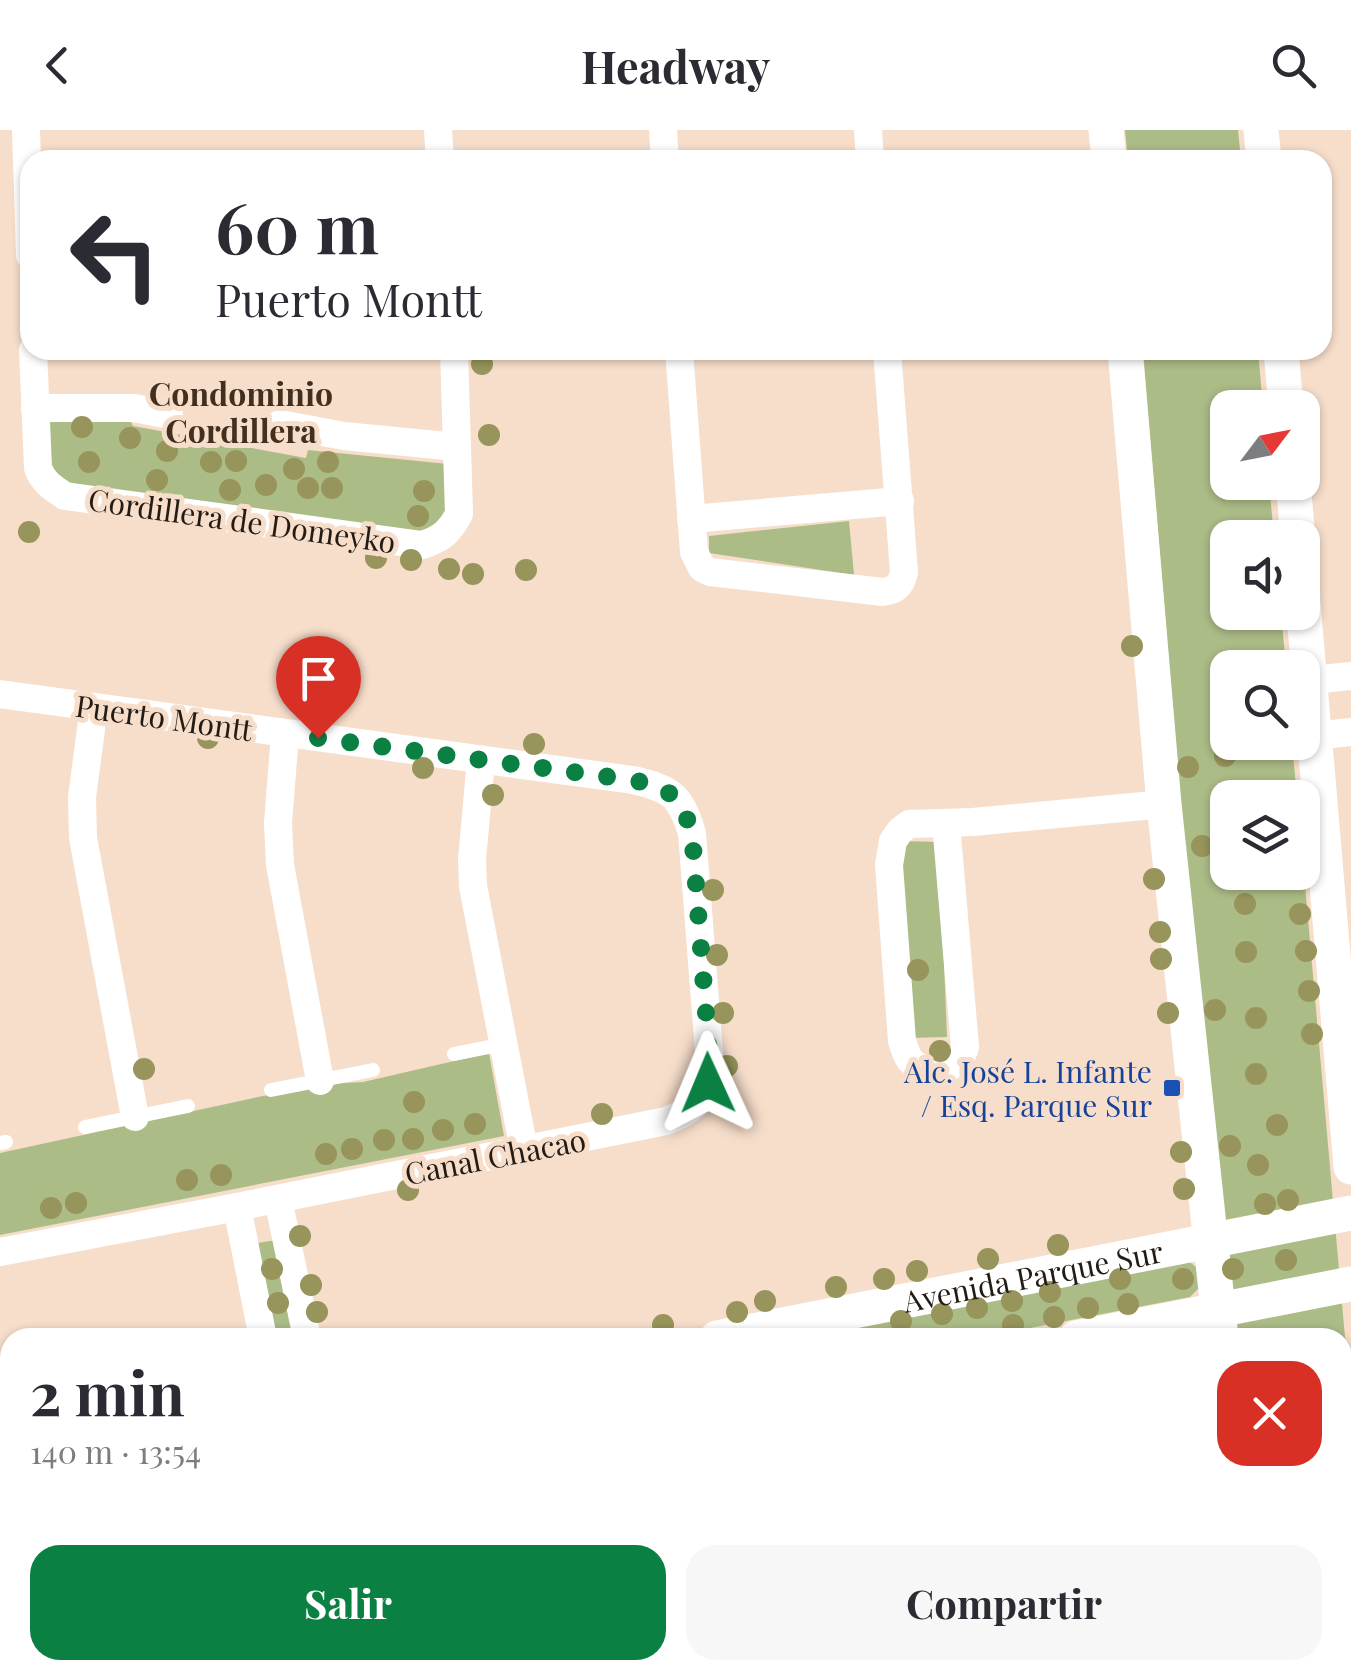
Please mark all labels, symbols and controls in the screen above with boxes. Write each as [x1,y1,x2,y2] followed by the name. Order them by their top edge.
[581,35,770,95] text: Headway
[30,38,85,93] icon: back
[1266,38,1321,93] icon: search
[215,178,379,272] text: 60 m
[50,190,180,320] icon: left
[215,268,482,328] text: Puerto Montt
[149,371,333,451] district label: Condominio Cordillera
[1210,390,1320,500] north arrow
[1210,390,1320,890] map controls
[86,479,398,561] street label: Cordillera de Domeyko
[1210,520,1320,630] button: sound
[276,636,361,739] pin
[1210,650,1320,760] button: search
[291,651,346,706] icon: arrive
[73,685,255,749] street label: Puerto Montt
[1210,780,1320,890] button: layers
[656,1031,760,1135] position arrow
[903,1051,1152,1125] place label: Alc. José L. Infante / Esq. Parque Sur
[1161,1077,1183,1099] marker: Alc. José L. Infante / Esq. Parque Sur
[401,1119,589,1193] street label: Canal Chacao
[899,1231,1166,1321] street label: Avenida Parque Sur
[30,1351,185,1431] text: 2 min
[1217,1361,1322,1466] button: close
[30,1429,201,1472] text: 140 m · 13:54
[30,1545,666,1660] button: Salir
[686,1545,1322,1660] button: Compartir

